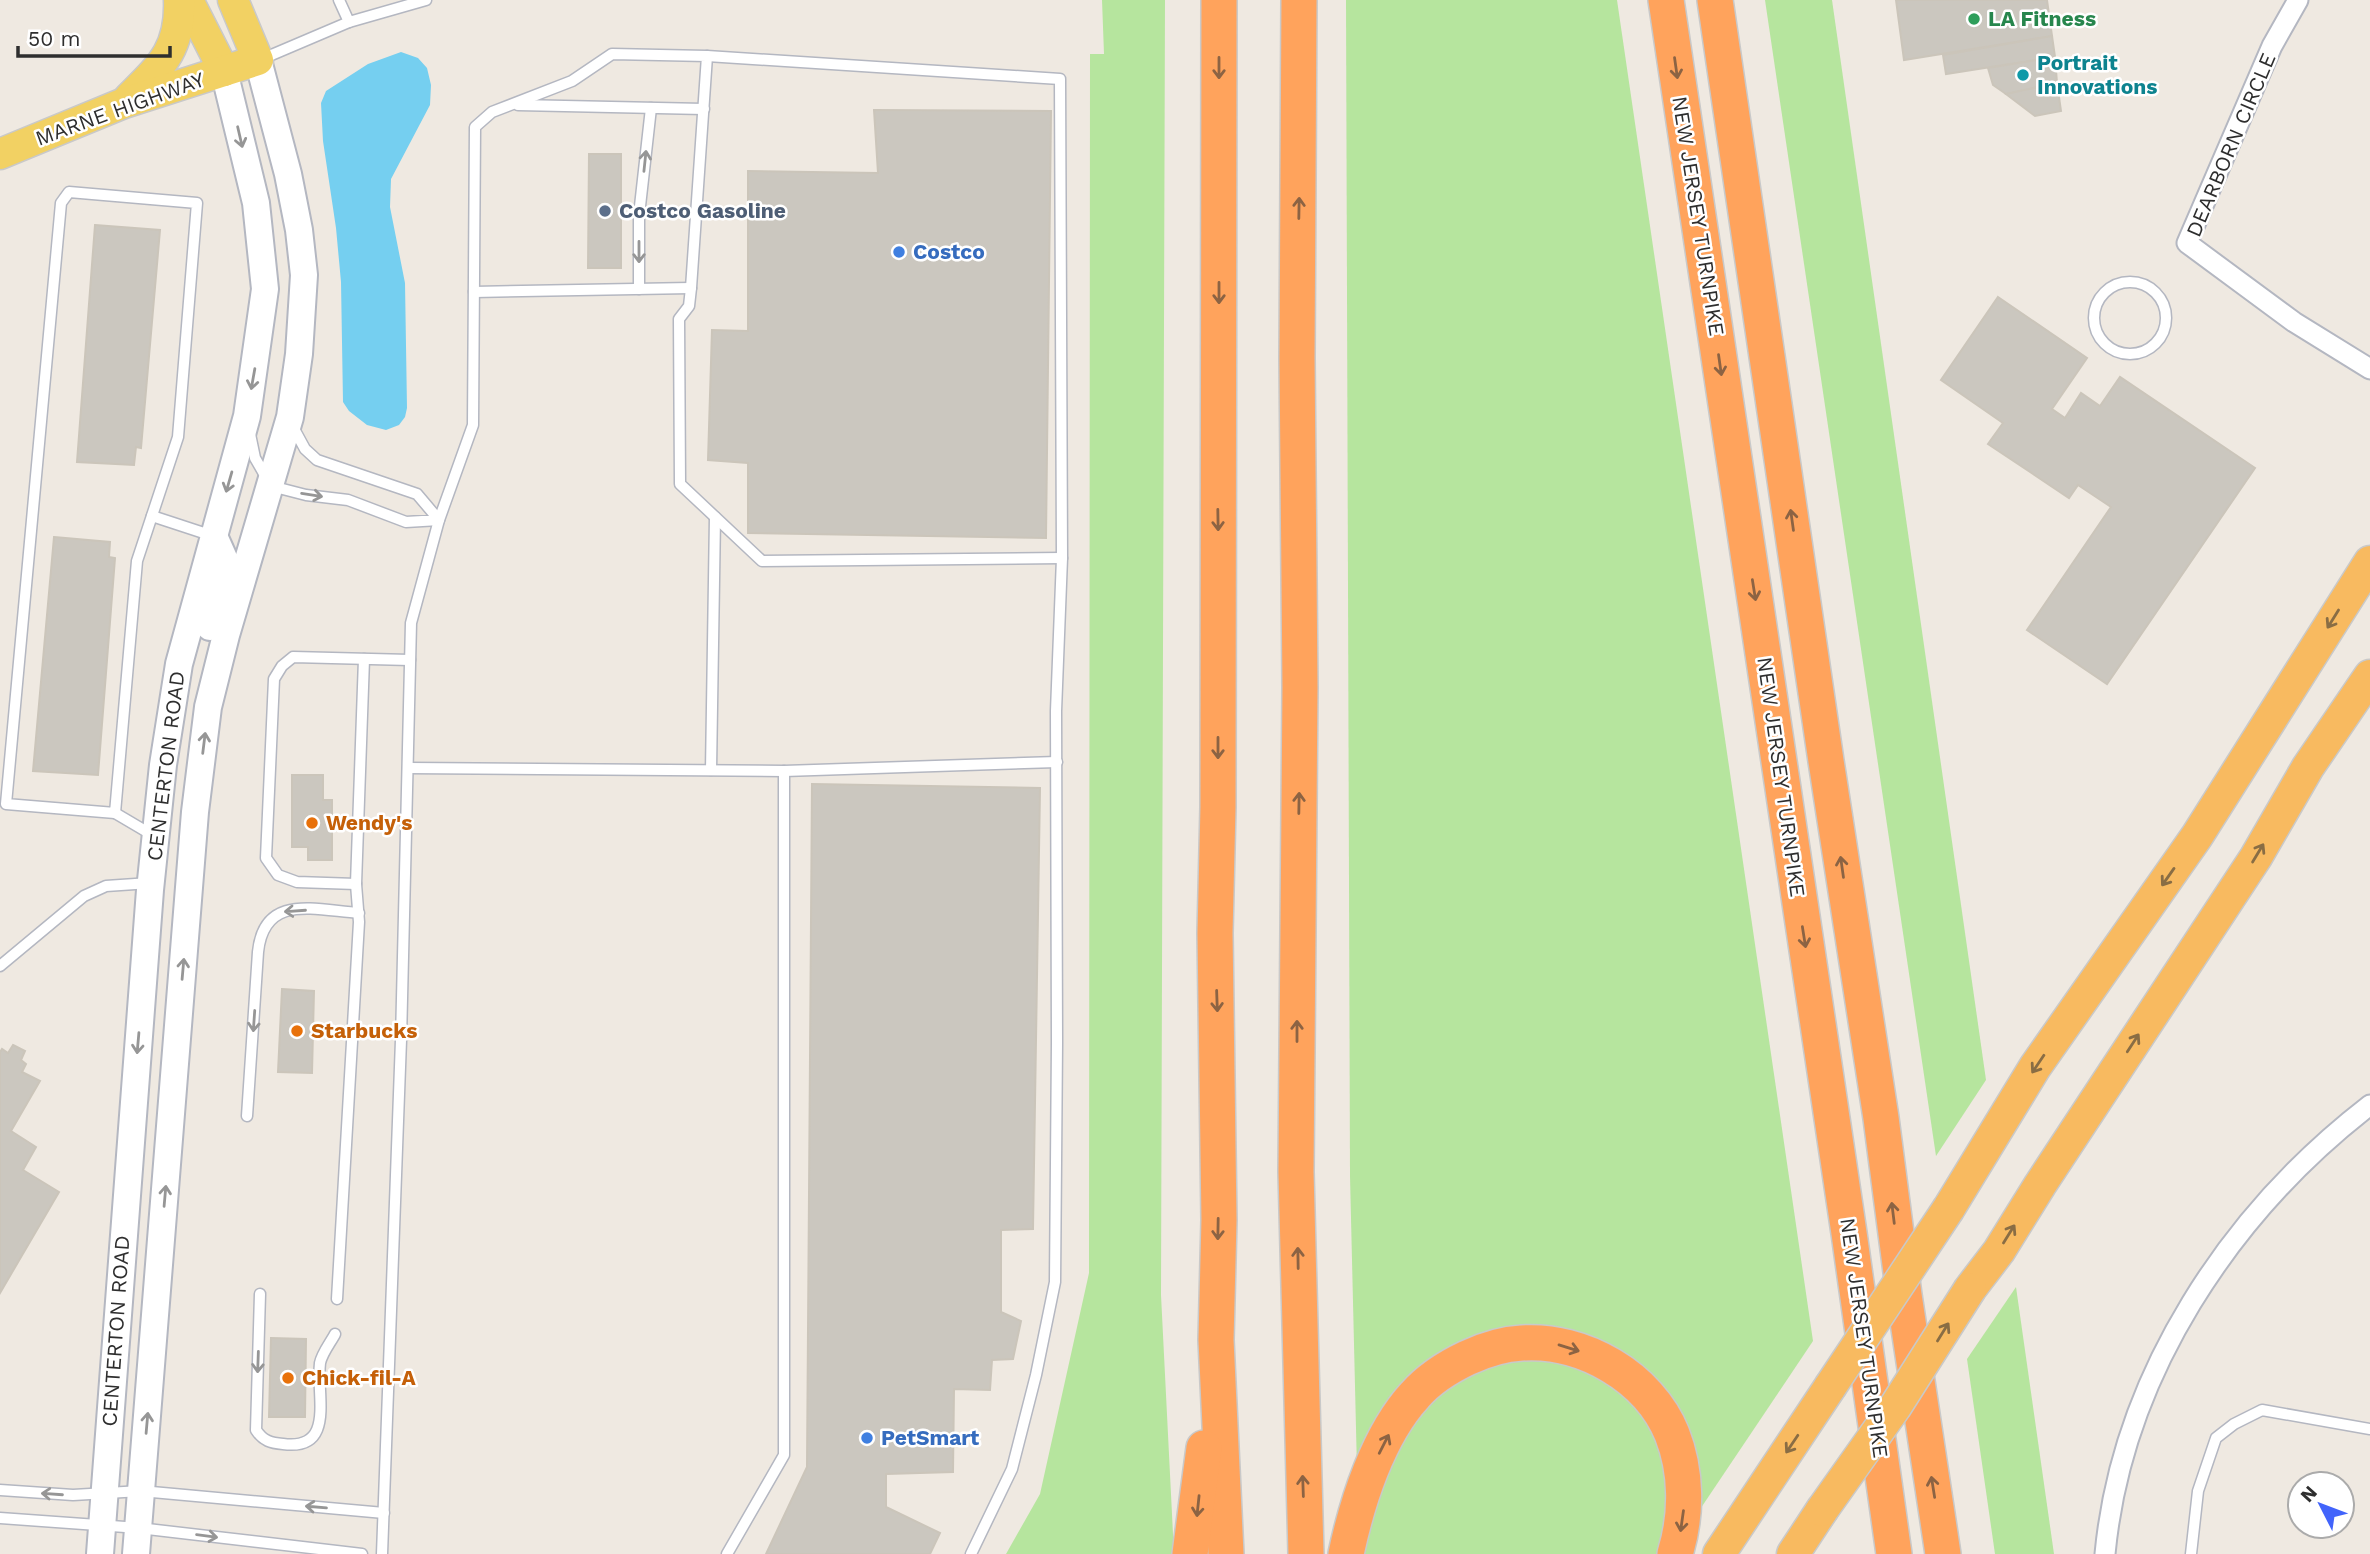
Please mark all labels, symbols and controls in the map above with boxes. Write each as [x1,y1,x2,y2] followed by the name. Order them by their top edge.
[1988,6,2096,31] place label: LA Fitness
[1966,11,1982,27] marker: LA Fitness
[18,14,170,58] scale bar
[28,26,80,51] text: 50 m
[2181,49,2281,240] street label: DEARBORN CIRCLE
[2037,50,2157,99] place label: Portrait Innovations
[1212,56,1226,79] one-way arrow
[1670,56,1683,78] one-way arrow
[32,66,208,151] street label: MARNE HIGHWAY
[2015,67,2031,83] marker: Portrait Innovations
[1667,94,1730,337] street label: NEW JERSEY TURNPIKE
[234,125,248,148] one-way arrow
[639,150,652,173] one-way arrow
[1292,197,1305,220] one-way arrow
[619,198,786,223] place label: Costco Gasoline
[597,203,613,219] marker: Costco Gasoline
[913,239,985,264] place label: Costco
[632,240,646,263] one-way arrow
[891,244,907,260] marker: Costco
[1212,281,1226,304] one-way arrow
[1714,353,1727,376] one-way arrow
[246,367,259,390] one-way arrow
[222,470,235,493] one-way arrow
[300,489,323,502] one-way arrow
[1211,508,1225,531] one-way arrow
[1785,509,1798,532] one-way arrow
[1747,578,1760,601] one-way arrow
[2326,609,2340,629] one-way arrow
[1752,655,1811,899] street label: NEW JERSEY TURNPIKE
[141,669,190,862] street label: CENTERTON ROAD
[197,732,210,755] one-way arrow
[1211,736,1225,759] one-way arrow
[1292,792,1306,815] one-way arrow
[326,810,412,835] place label: Wendy's
[304,815,320,831] marker: Wendy's
[2252,844,2266,864] one-way arrow
[1835,856,1848,879] one-way arrow
[2161,867,2175,886] one-way arrow
[284,905,307,918] one-way arrow
[1798,925,1811,947] one-way arrow
[177,958,190,981] one-way arrow
[1210,990,1223,1013] one-way arrow
[247,1009,260,1031] one-way arrow
[311,1018,417,1043] place label: Starbucks
[1290,1020,1303,1043] one-way arrow
[289,1023,305,1039] marker: Starbucks
[131,1032,144,1054] one-way arrow
[2126,1034,2141,1053] one-way arrow
[2031,1053,2045,1073] one-way arrow
[159,1185,172,1208] one-way arrow
[1887,1202,1900,1225] one-way arrow
[1835,1216,1894,1460] street label: NEW JERSEY TURNPIKE
[1212,1217,1225,1240] one-way arrow
[2003,1224,2017,1244] one-way arrow
[96,1235,135,1427] street label: CENTERTON ROAD
[1291,1247,1305,1270] one-way arrow
[1936,1322,1950,1342] one-way arrow
[1558,1343,1580,1356] one-way arrow
[251,1351,264,1374] one-way arrow
[302,1365,417,1390] place label: Chick-fil-A
[280,1370,296,1386] marker: Chick-fil-A
[141,1412,154,1435] one-way arrow
[881,1425,979,1450] place label: PetSmart
[859,1430,875,1446] marker: PetSmart
[1785,1433,1799,1453] one-way arrow
[1377,1434,1391,1455] one-way arrow
[2286,1470,2356,1540] north arrow
[1297,1475,1310,1498] one-way arrow
[1926,1476,1939,1498] one-way arrow
[2295,1481,2322,1507] text: N
[41,1487,64,1500] one-way arrow
[1191,1494,1204,1516] one-way arrow
[305,1500,327,1513] one-way arrow
[1675,1510,1688,1532] one-way arrow
[195,1529,218,1542] one-way arrow

